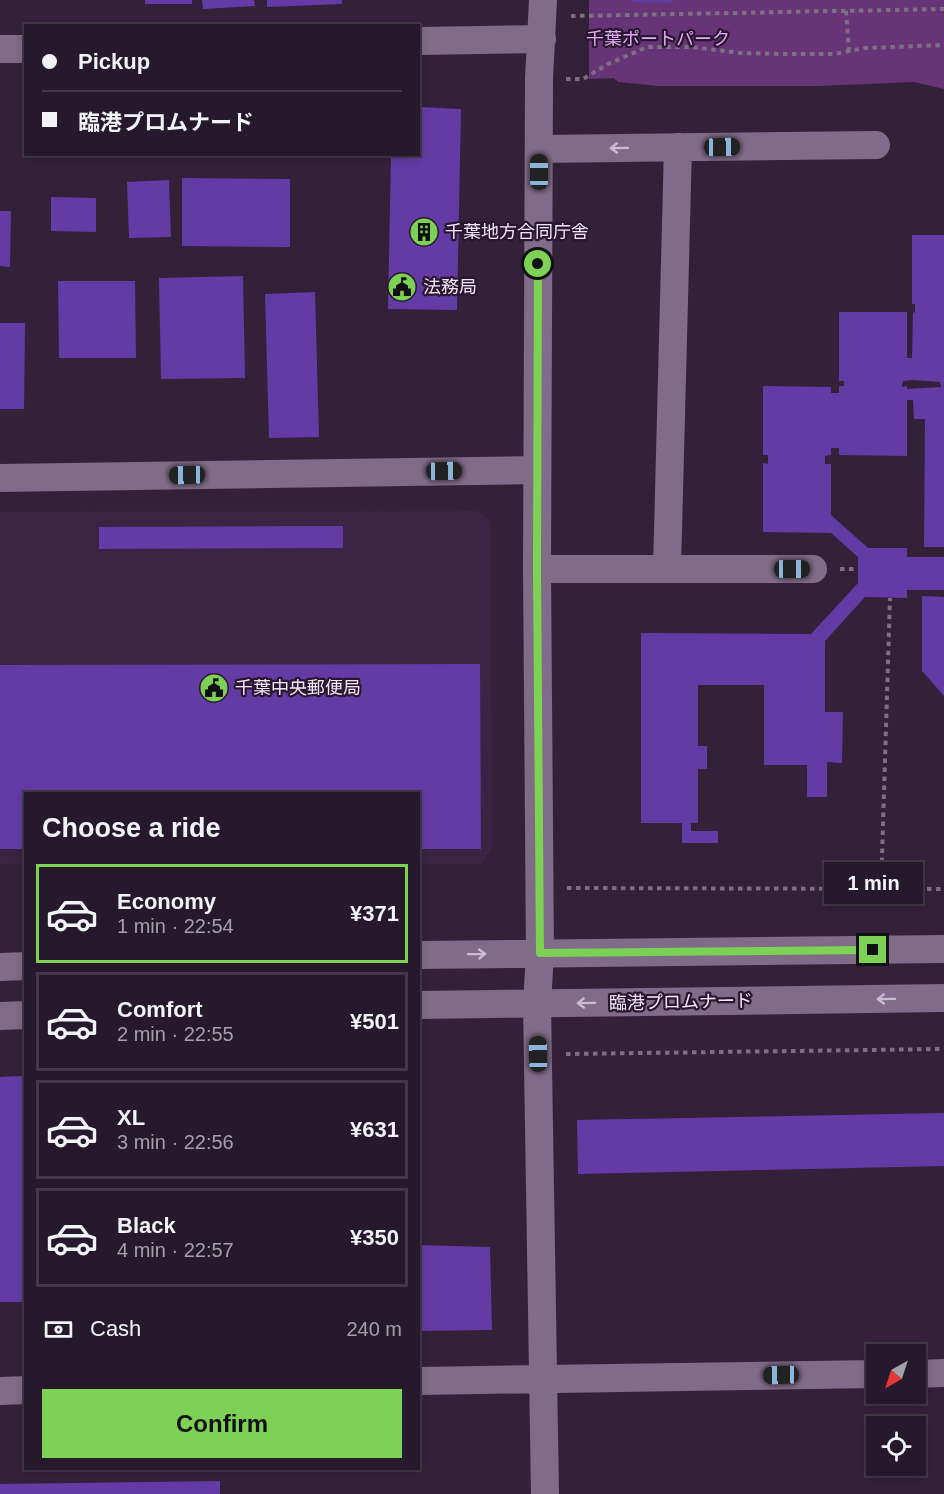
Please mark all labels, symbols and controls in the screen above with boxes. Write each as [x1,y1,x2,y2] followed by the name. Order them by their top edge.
[586,29,730,49] park label: 千葉ポートパーク
[78,49,150,74] text: Pickup
[78,110,254,135] text: 臨港プロムナード
[704,138,740,156] car
[610,142,630,154] one-way arrow
[530,154,548,190] car
[408,216,440,248] building icon: 千葉地方合同庁舎
[445,222,589,242] place label: 千葉地方合同庁舎
[524,250,551,277] route start
[386,271,418,303] public building icon: 法務局
[423,277,477,297] place label: 法務局
[426,462,462,480] car
[169,466,205,484] car
[774,560,810,578] car
[198,672,230,704] public building icon: 千葉中央郵便局
[235,678,361,698] place label: 千葉中央郵便局
[42,813,221,843] text: Choose a ride
[824,863,922,905] callout: 1 min
[847,872,900,894] text: 1 min
[45,887,99,941] icon: car
[117,889,216,914] text: Economy
[350,901,399,926] text: ¥371
[117,915,234,937] text: 1 min · 22:54
[859,936,886,963] route end
[466,948,486,960] one-way arrow
[609,991,753,1013] street label: 臨港プロムナード
[876,993,896,1005] one-way arrow
[45,995,99,1049] icon: car
[117,997,203,1022] text: Comfort
[576,997,596,1009] one-way arrow
[350,1009,399,1034] text: ¥501
[117,1023,234,1045] text: 2 min · 22:55
[529,1036,547,1072] car
[45,1103,99,1157] icon: car
[117,1105,145,1130] text: XL
[350,1117,399,1142] text: ¥631
[117,1131,234,1153] text: 3 min · 22:56
[45,1211,99,1265] icon: car
[117,1213,176,1238] text: Black
[350,1225,399,1250] text: ¥350
[117,1239,234,1261] text: 4 min · 22:57
[42,1313,75,1346] icon: cash
[90,1316,141,1341] text: Cash
[346,1318,402,1340] text: 240 m
[866,1344,926,1404] north arrow
[866,1344,926,1476] map controls
[763,1366,799,1384] car
[42,1389,402,1458] button: Confirm
[866,1416,926,1476] button: locate

